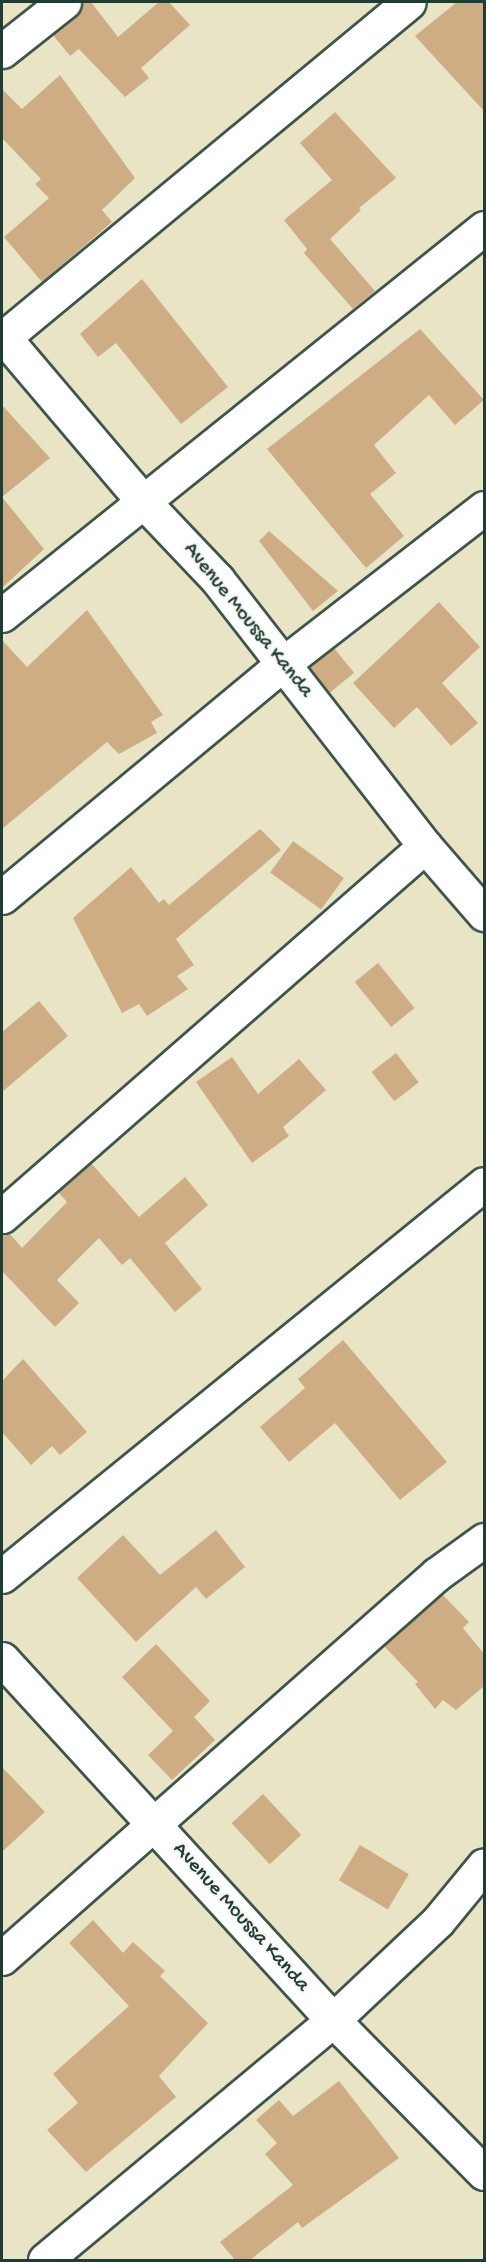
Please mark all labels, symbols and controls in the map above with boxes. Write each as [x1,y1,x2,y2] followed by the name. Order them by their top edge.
[177,538,317,704] street label: Avenue Moussa Kanda
[166,1838,314,1998] street label: Avenue Moussa Kanda

